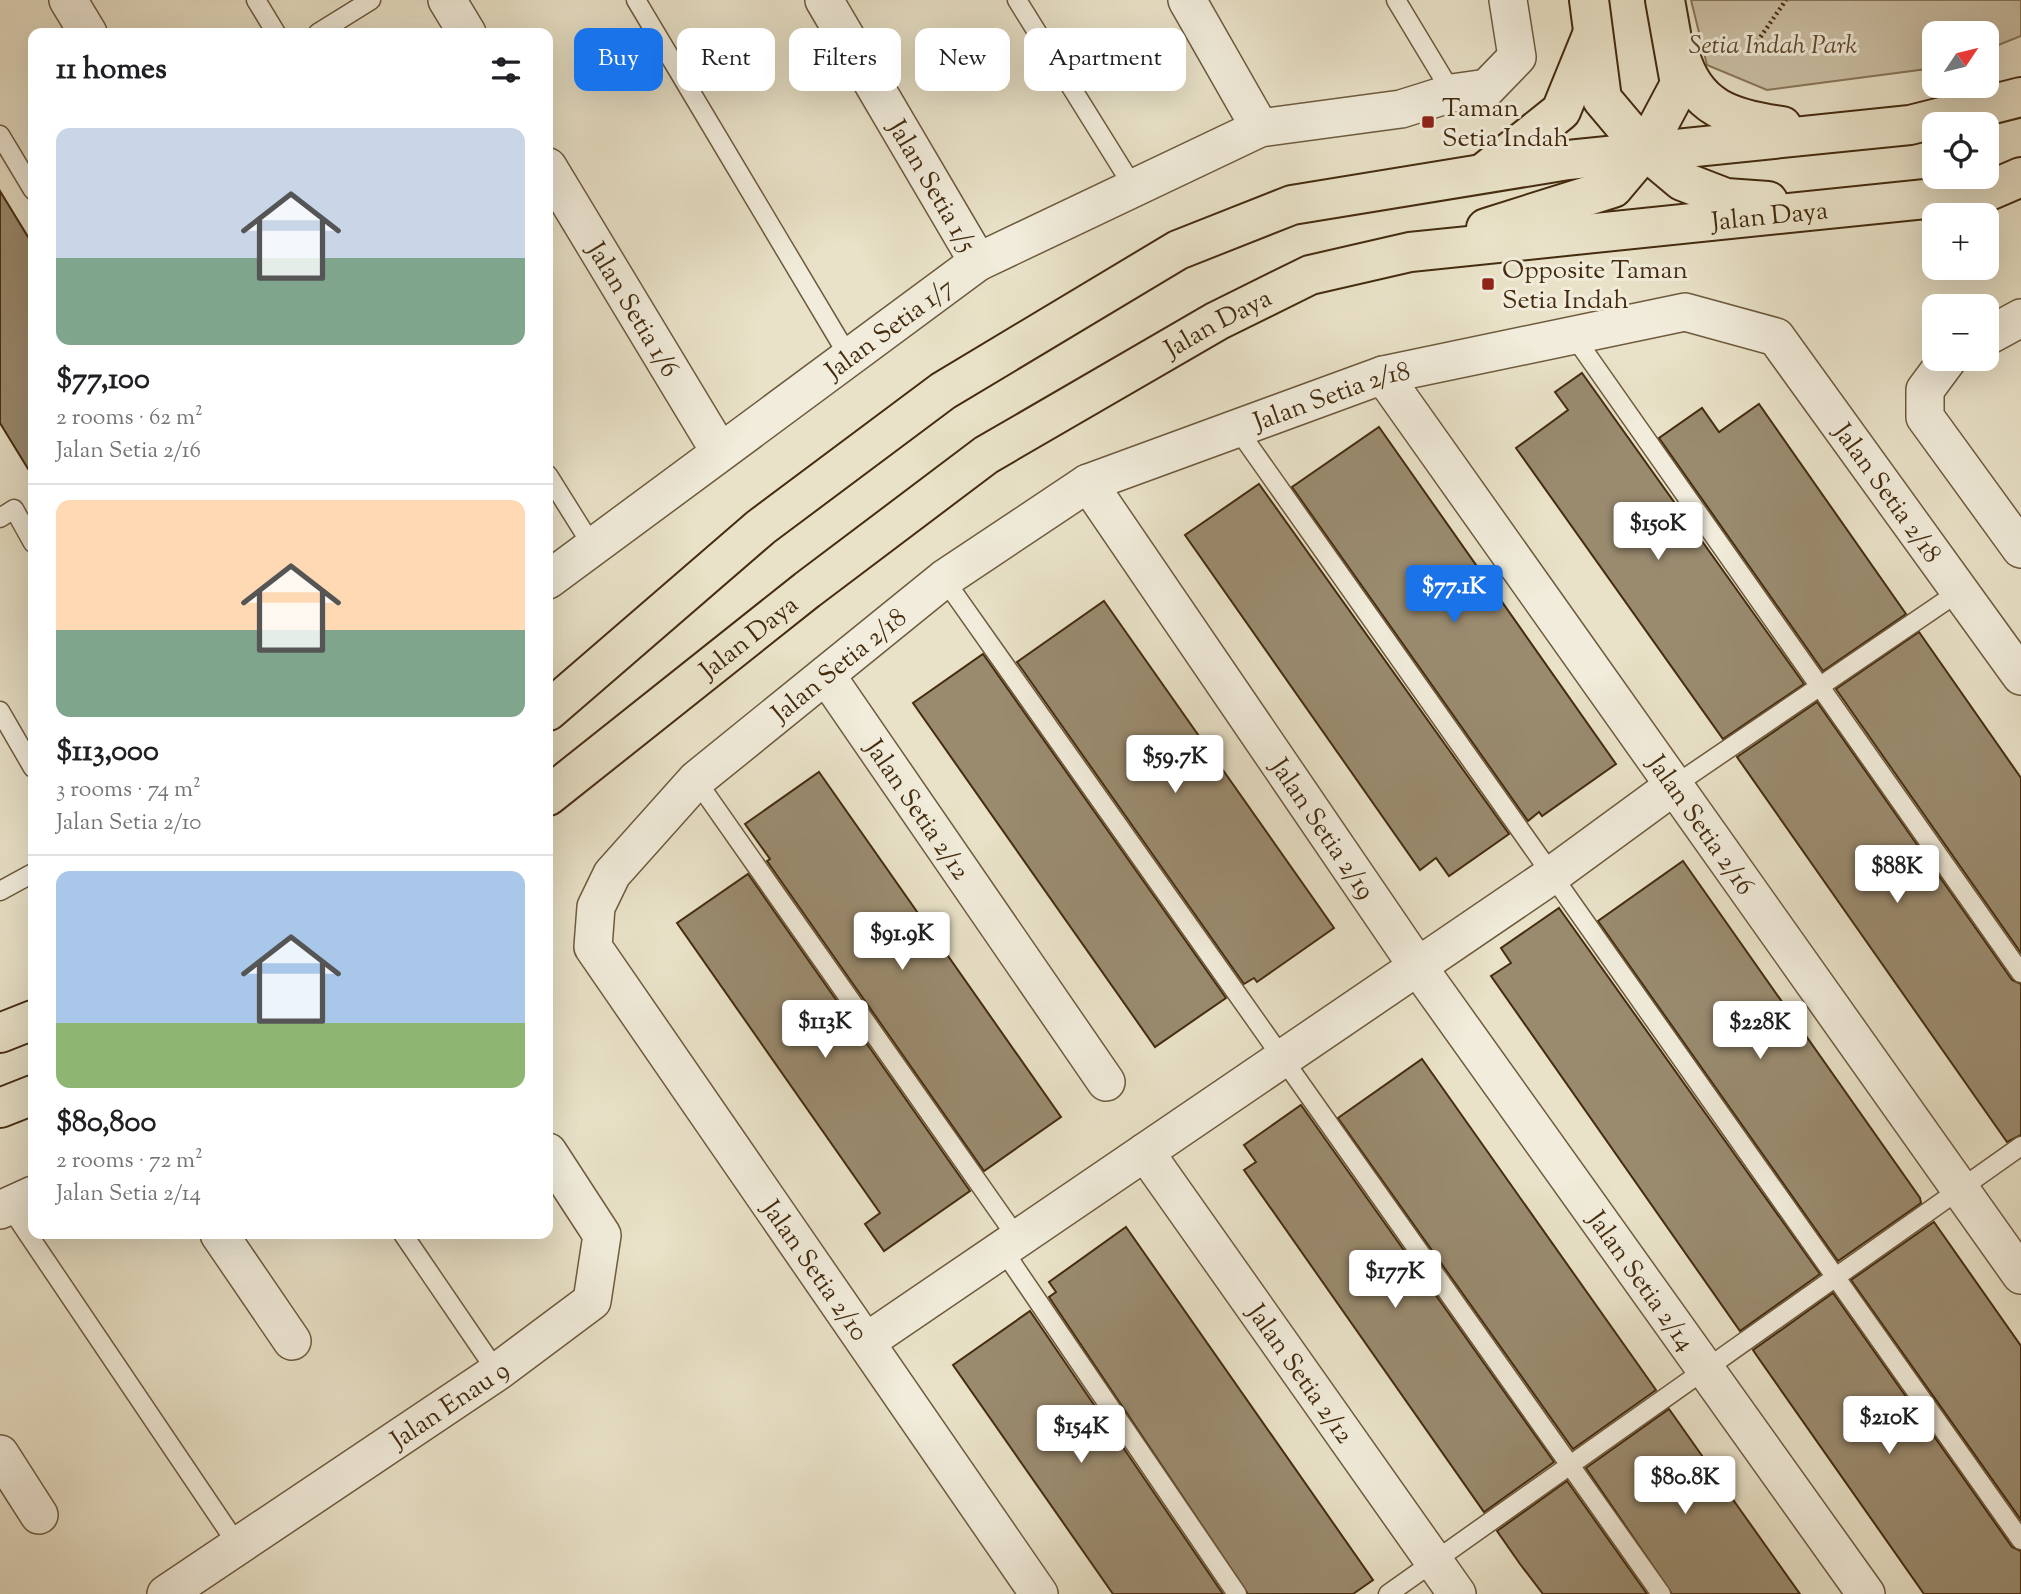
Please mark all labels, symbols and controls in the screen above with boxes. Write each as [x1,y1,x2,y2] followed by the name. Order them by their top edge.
[1922,21,1998,98] north arrow
[1922,21,1999,371] map controls
[574,28,663,91] chip: Buy
[677,28,775,91] chip: Rent
[789,28,901,91] chip: Filters
[915,28,1010,91] chip: New
[1024,28,1186,91] chip: Apartment
[1689,28,1857,65] park label: Setia Indah Park
[56,49,167,92] text: 11 homes
[487,51,525,89] icon: filters
[1442,91,1569,158] place label: Taman Setia Indah
[876,112,984,260] street label: Jalan Setia 1/5
[1922,112,1999,189] button: locate
[1420,114,1436,130] marker: Taman Setia Indah
[228,173,354,299] icon: home
[1708,193,1830,242] street label: Jalan Daya
[1922,203,1999,280] button: +
[576,234,687,385] street label: Jalan Setia 1/6
[1502,253,1688,320] place label: Opposite Taman Setia Indah
[817,270,962,391] street label: Jalan Setia 1/7
[1480,276,1496,292] marker: Opposite Taman Setia Indah
[1157,281,1279,370] street label: Jalan Daya
[1922,294,1999,371] button: −
[1247,354,1414,443] street label: Jalan Setia 2/18
[56,359,150,402] text: $77,100
[56,402,203,435] text: 2 rooms · 62 m²
[1822,415,1950,571] street label: Jalan Setia 2/18
[56,435,201,468] text: Jalan Setia 2/16
[1609,503,1707,562] pin: $150K
[1630,508,1686,541] text: $150K
[228,545,354,671] icon: home
[1397,566,1511,625] pin: $77.1K
[1422,571,1486,604] text: $77.1K
[691,588,807,691] street label: Jalan Daya
[763,600,915,734] street label: Jalan Setia 2/18
[56,731,159,774] text: $113,000
[854,731,978,888] street label: Jalan Setia 2/12
[1118,736,1232,795] pin: $59.7K
[1142,741,1208,774] text: $59.7K
[1636,747,1762,904] street label: Jalan Setia 2/16
[1259,750,1383,908] street label: Jalan Setia 2/19
[56,774,201,807] text: 3 rooms · 74 m²
[56,807,202,840] text: Jalan Setia 2/10
[1856,846,1938,905] pin: $88K
[1871,851,1923,884] text: $88K
[845,912,959,972] pin: $91.9K
[228,916,354,1042] icon: home
[870,918,934,951] text: $91.9K
[776,1000,874,1060] pin: $113K
[1711,1002,1809,1061] pin: $228K
[798,1006,852,1039] text: $113K
[1729,1007,1791,1040] text: $228K
[56,1102,156,1145] text: $80,800
[56,1145,203,1178] text: 2 rooms · 72 m²
[56,1178,201,1211] text: Jalan Setia 2/14
[750,1192,876,1349] street label: Jalan Setia 2/10
[1576,1203,1703,1359] street label: Jalan Setia 2/14
[1346,1250,1444,1310] pin: $177K
[1365,1256,1425,1289] text: $177K
[1236,1296,1361,1452] street label: Jalan Setia 2/12
[382,1353,518,1460] street label: Jalan Enau 9
[1840,1396,1938,1456] pin: $210K
[1859,1402,1919,1435] text: $210K
[1032,1406,1130,1465] pin: $154K
[1053,1411,1109,1444] text: $154K
[1628,1456,1742,1516] pin: $80.8K
[1650,1462,1720,1495] text: $80.8K

